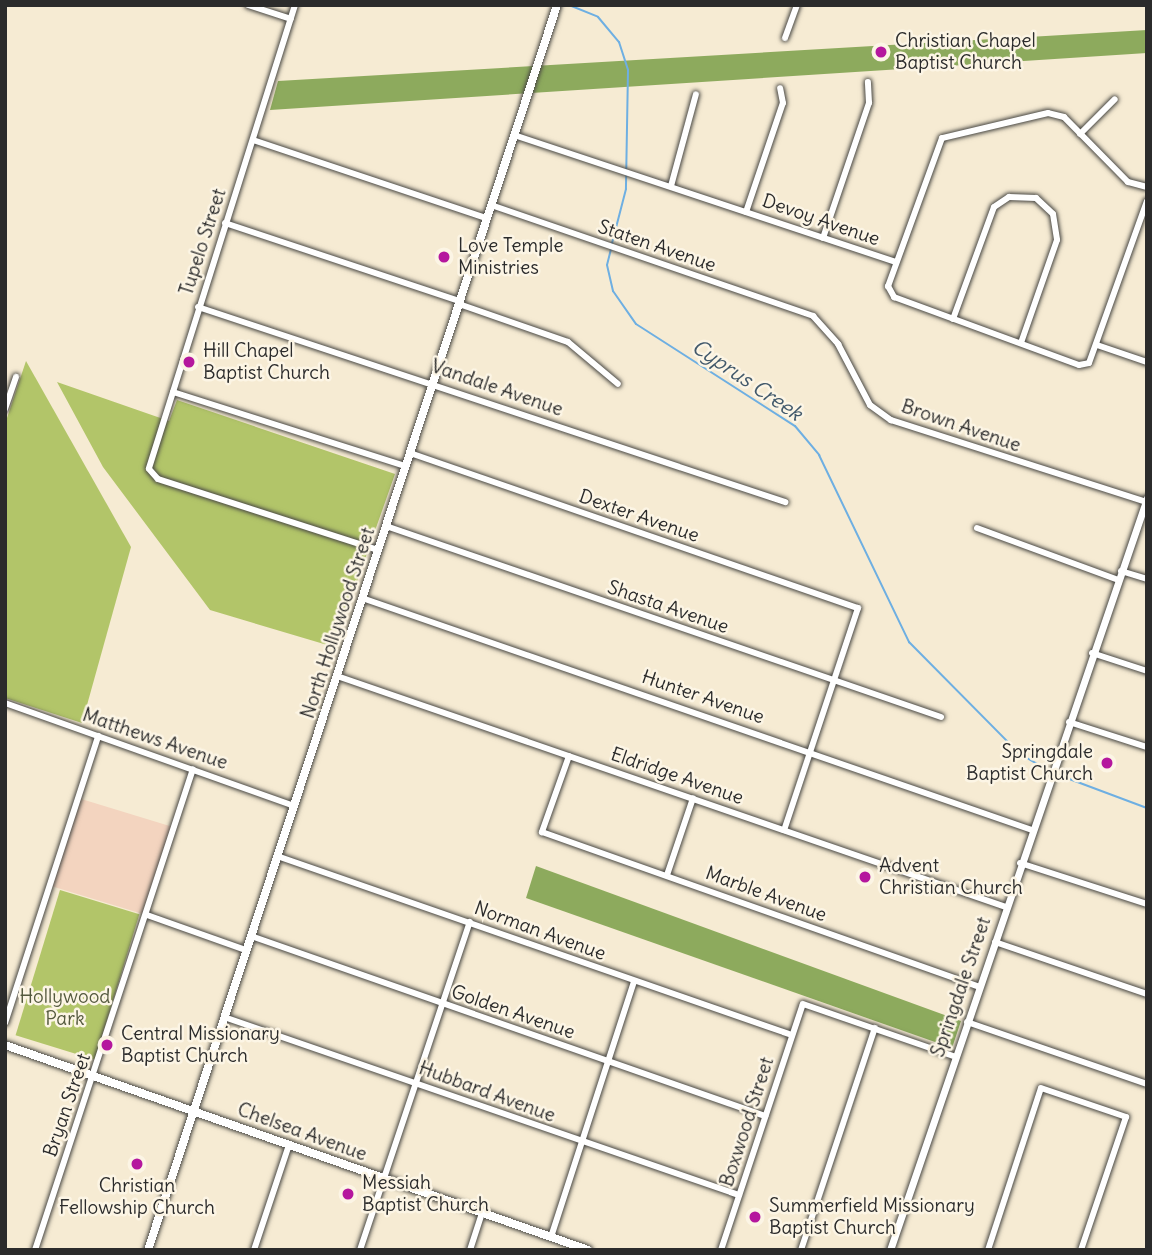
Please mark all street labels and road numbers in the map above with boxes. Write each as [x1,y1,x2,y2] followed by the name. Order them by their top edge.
[175,186,231,298] street label: Tupelo Street
[759,189,883,251] street label: Devoy Avenue
[595,215,719,277] street label: Staten Avenue
[428,355,566,421] street label: Vandale Avenue
[898,395,1024,457] street label: Brown Avenue
[576,485,702,547] street label: Dexter Avenue
[296,525,380,721] street label: North Hollywood Street
[604,576,732,638] street label: Shasta Avenue
[639,665,767,729] street label: Hunter Avenue
[79,703,231,775] street label: Matthews Avenue
[608,743,746,809] street label: Eldridge Avenue
[702,862,830,926] street label: Marble Avenue
[471,897,609,965] street label: Norman Avenue
[926,914,996,1060] street label: Springdale Street
[448,980,578,1044] street label: Golden Avenue
[39,1050,95,1160] street label: Bryan Street
[715,1054,779,1190] street label: Boxwood Street
[416,1057,558,1127] street label: Hubbard Avenue
[234,1098,370,1166] street label: Chelsea Avenue

